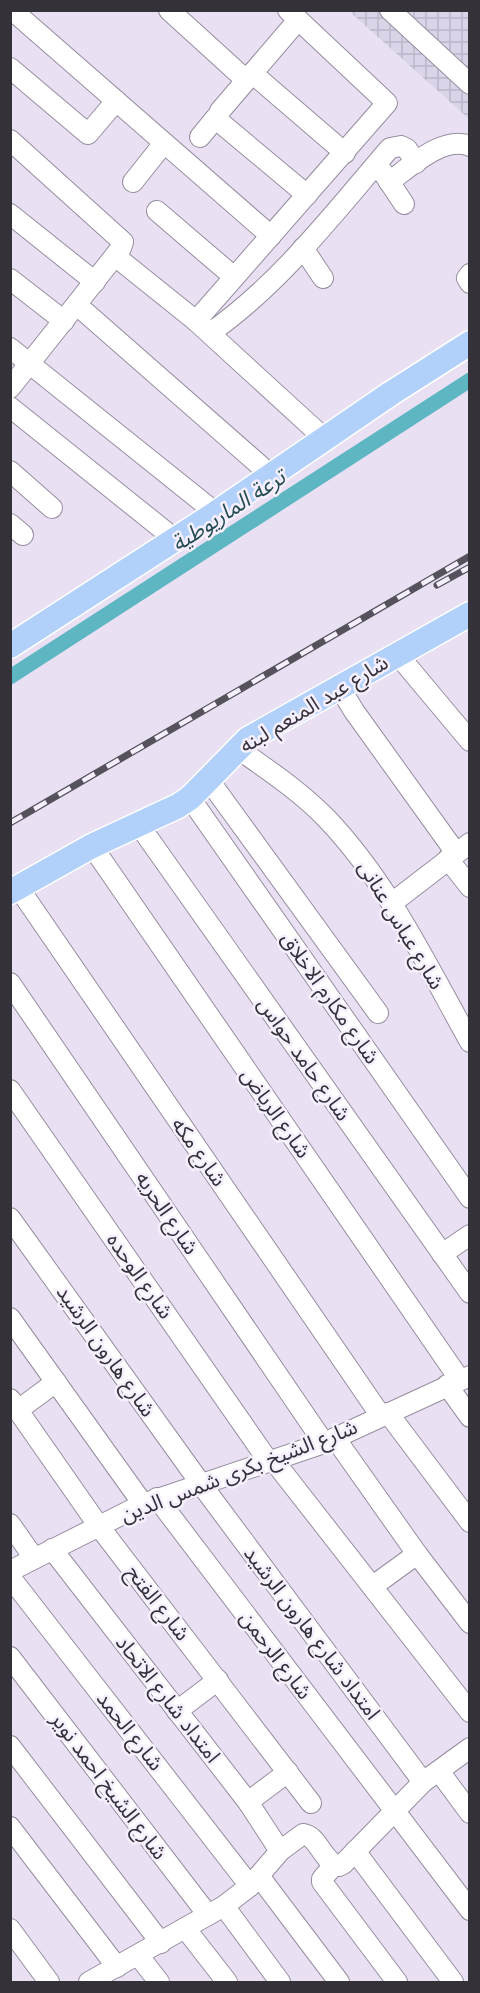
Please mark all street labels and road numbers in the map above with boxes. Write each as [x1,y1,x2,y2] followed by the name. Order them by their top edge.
[234,648,394,760] street label: شارع عبد المنعم لبنه
[351,855,451,995] street label: شارع عباس عنانى
[272,926,387,1071] street label: شارع مكارم الاخلاق
[250,991,358,1127] street label: شارع حامد حواس
[234,1062,318,1164] street label: شارع الرياض
[164,1111,234,1193] street label: شارع مكه
[128,1165,206,1261] street label: شارع الحريه
[99,1227,181,1325] street label: شارع الوحده
[49,1279,163,1423] street label: شارع هارون الرشيد
[116,1412,362,1530] street label: شارع الشيخ بكرى شمس الدين
[237,1540,387,1726] street label: امتداد شارع هارون الرشيد
[119,1559,197,1647] street label: شارع الفتح
[233,1604,319,1706] street label: شارع الرحمن
[108,1629,228,1769] street label: امتداد شارع الاتحاد
[89,1685,171,1777] street label: شارع الحمد
[43,1705,175,1866] street label: شارع الشيخ احمد نوير

